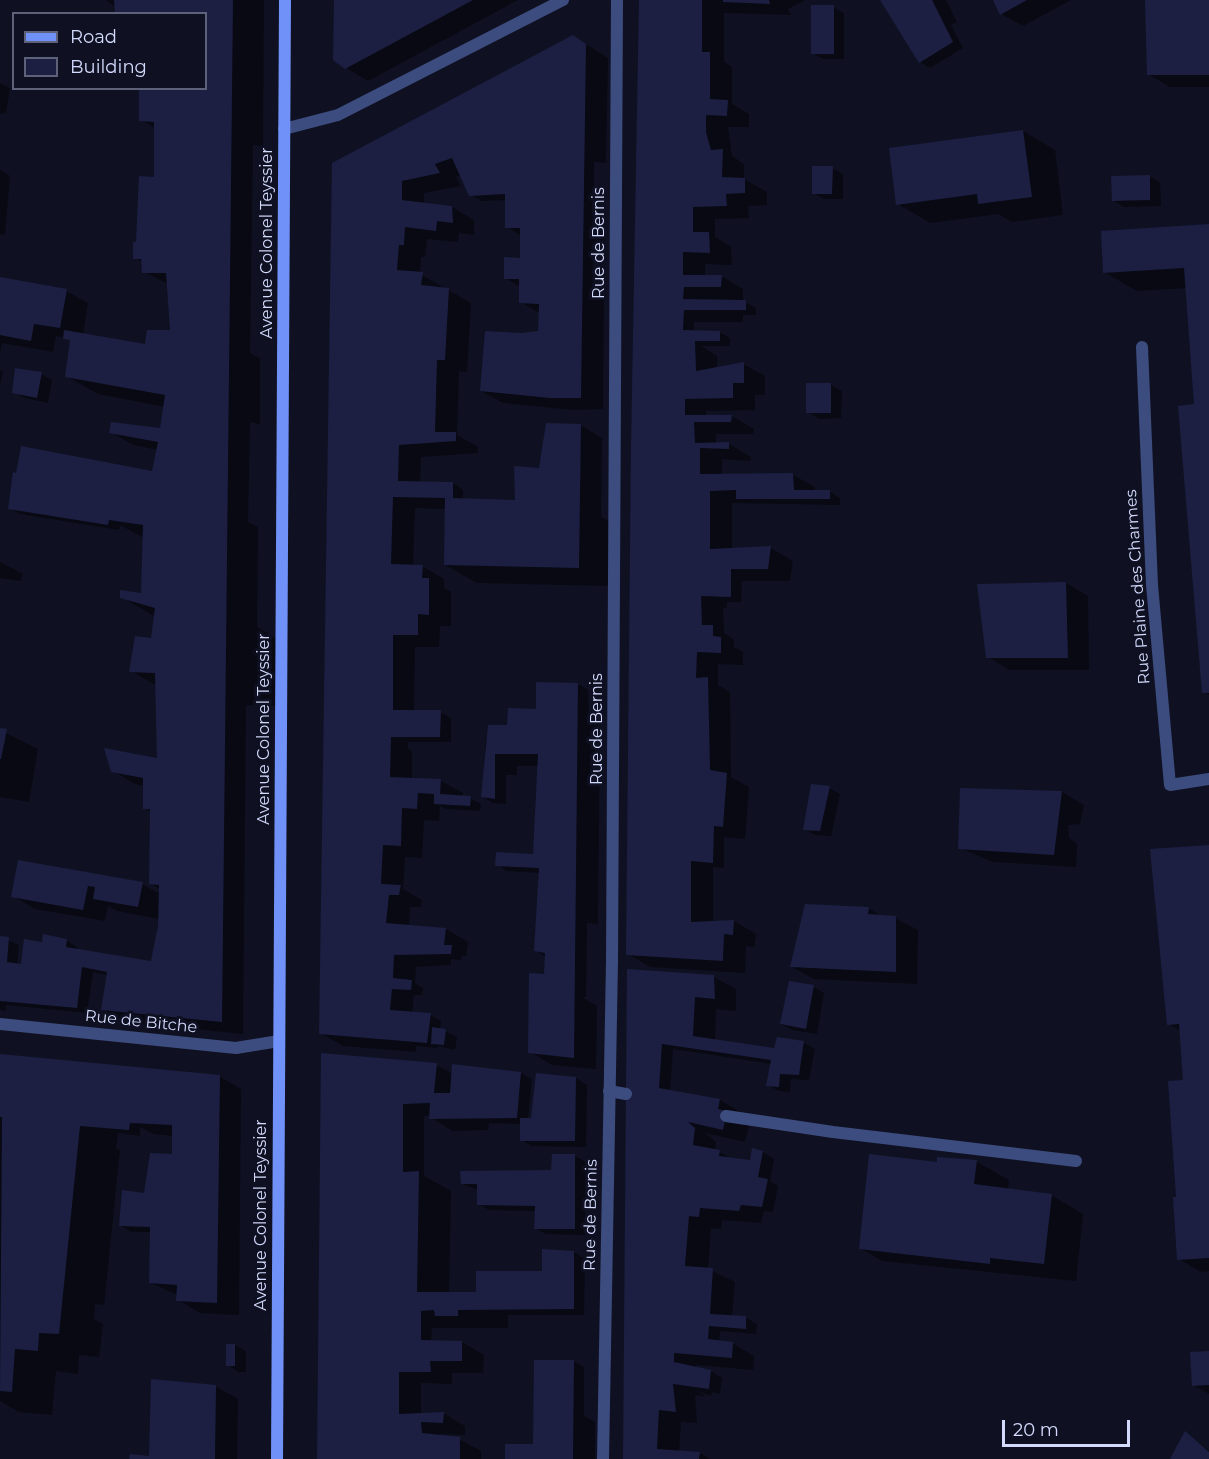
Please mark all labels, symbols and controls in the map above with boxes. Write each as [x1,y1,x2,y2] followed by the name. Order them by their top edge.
[12,12,207,90] legend
[70,26,117,48] text: Road
[70,56,147,78] text: Building
[257,147,277,339] street label: Avenue Colonel Teyssier
[589,187,609,299] street label: Rue de Bernis
[1122,489,1154,685] street label: Rue Plaine des Charmes
[254,633,274,825] street label: Avenue Colonel Teyssier
[587,673,607,785] street label: Rue de Bernis
[84,1007,198,1037] street label: Rue de Bitche
[251,1119,271,1311] street label: Avenue Colonel Teyssier
[580,1159,602,1271] street label: Rue de Bernis
[1005,1408,1132,1446] scale bar
[1013,1419,1059,1441] text: 20 m

